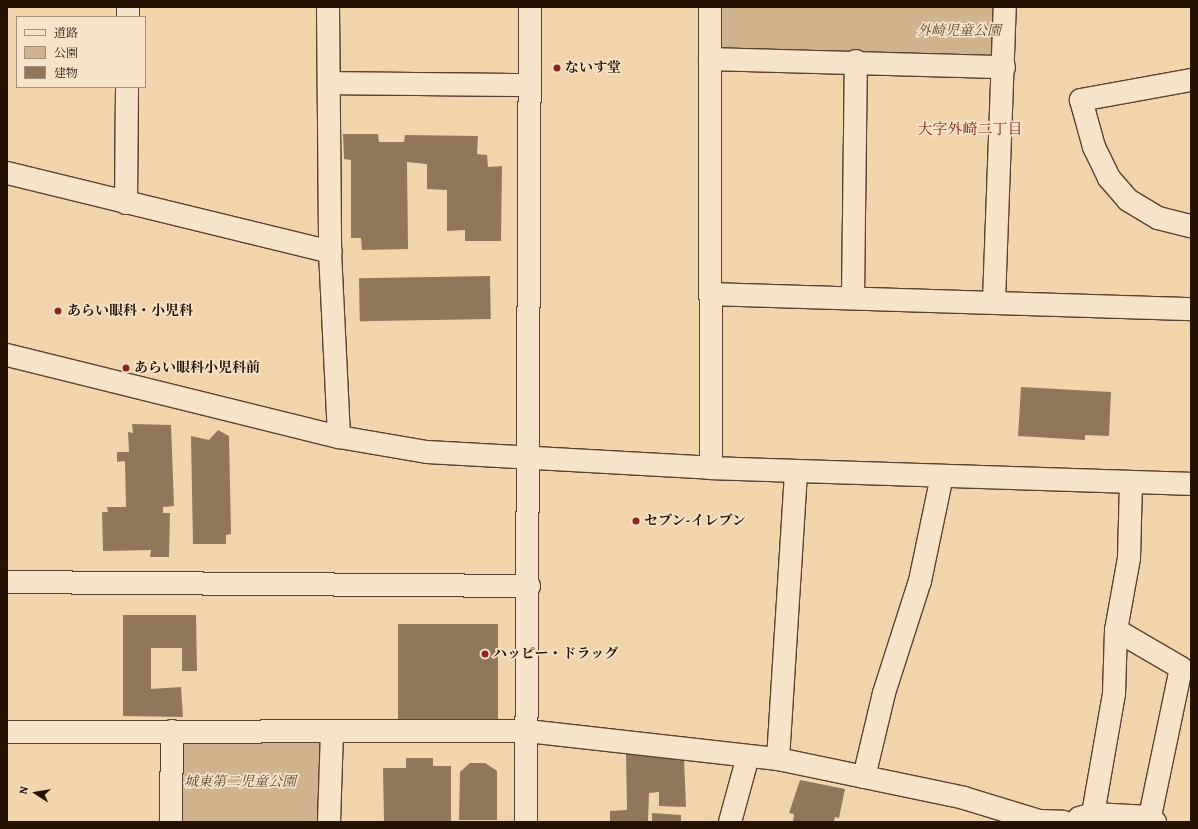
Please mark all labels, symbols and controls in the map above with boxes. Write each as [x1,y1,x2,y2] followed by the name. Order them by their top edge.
[16,16,146,88] legend
[917,23,1001,39] park label: 外崎児童公園
[54,25,78,41] text: 道路
[54,45,78,61] text: 公園
[565,60,621,76] place label: ないす堂
[552,63,562,73] marker: ないす堂
[54,65,78,81] text: 建物
[918,121,1022,139] district label: 大字外崎二丁目
[67,303,193,319] place label: あらい眼科・小児科
[52,305,64,317] marker: あらい眼科・小児科
[134,360,260,376] place label: あらい眼科小児科前
[121,363,131,373] marker: あらい眼科小児科前
[644,513,747,529] place label: セブン-イレブン
[631,516,641,526] marker: セブン-イレブン
[493,646,618,662] place label: ハッピー・ドラッグ
[480,649,490,659] marker: ハッピー・ドラッグ
[16,773,56,813] north arrow
[184,774,296,790] park label: 城東第二児童公園
[16,785,32,796] text: N

